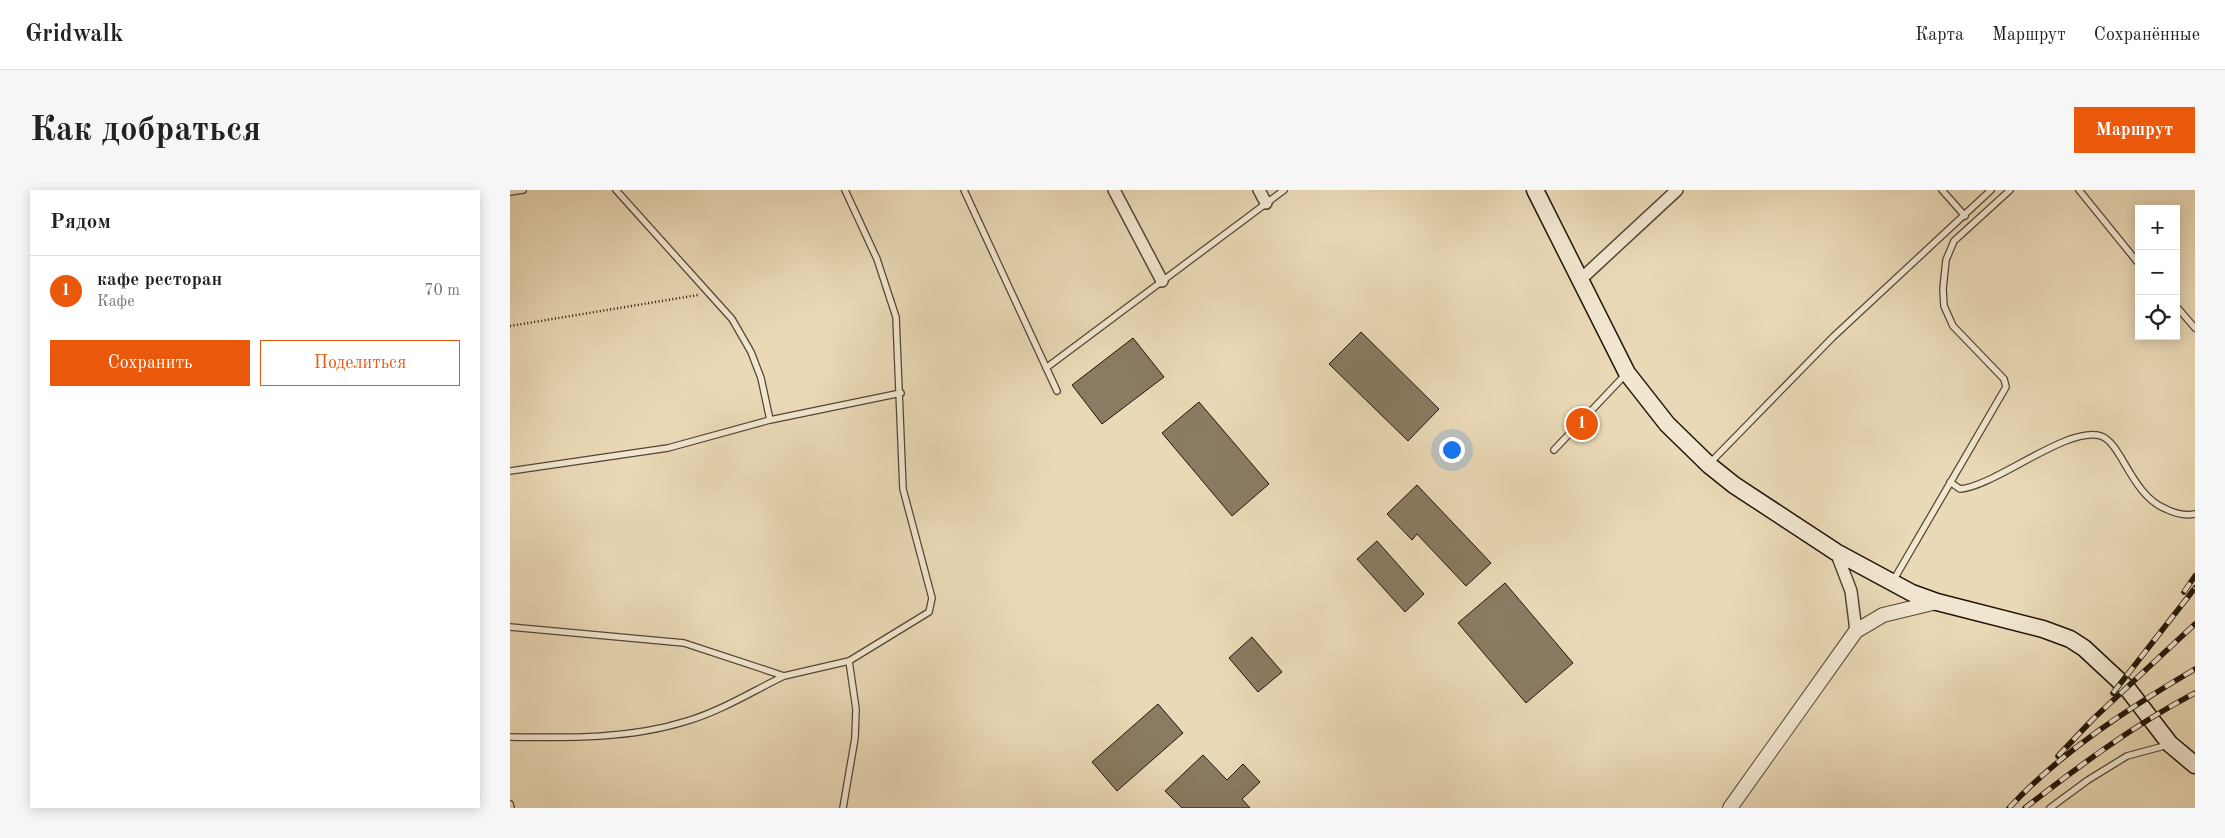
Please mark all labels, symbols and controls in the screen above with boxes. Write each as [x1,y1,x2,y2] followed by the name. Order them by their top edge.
[25,23,123,47] text: Gridwalk
[1915,26,1964,44] text: Карта
[1992,26,2066,44] text: Маршрут
[2094,26,2200,44] text: Сохранённые
[2074,107,2195,153] button: Маршрут
[30,113,261,148] text: Как добраться
[2135,205,2180,340] map controls
[2135,205,2180,250] button: +
[50,212,111,233] text: Рядом
[2135,250,2180,295] button: −
[97,271,222,290] text: кафе ресторан
[61,283,71,299] text: 1
[424,283,460,299] text: 70 m
[97,294,135,310] text: Кафе
[2135,295,2180,340] button: locate
[50,340,250,386] button: Сохранить
[260,340,460,386] button: Поделиться
[1566,405,1598,443] pin: 1
[1439,437,1465,463] your location

